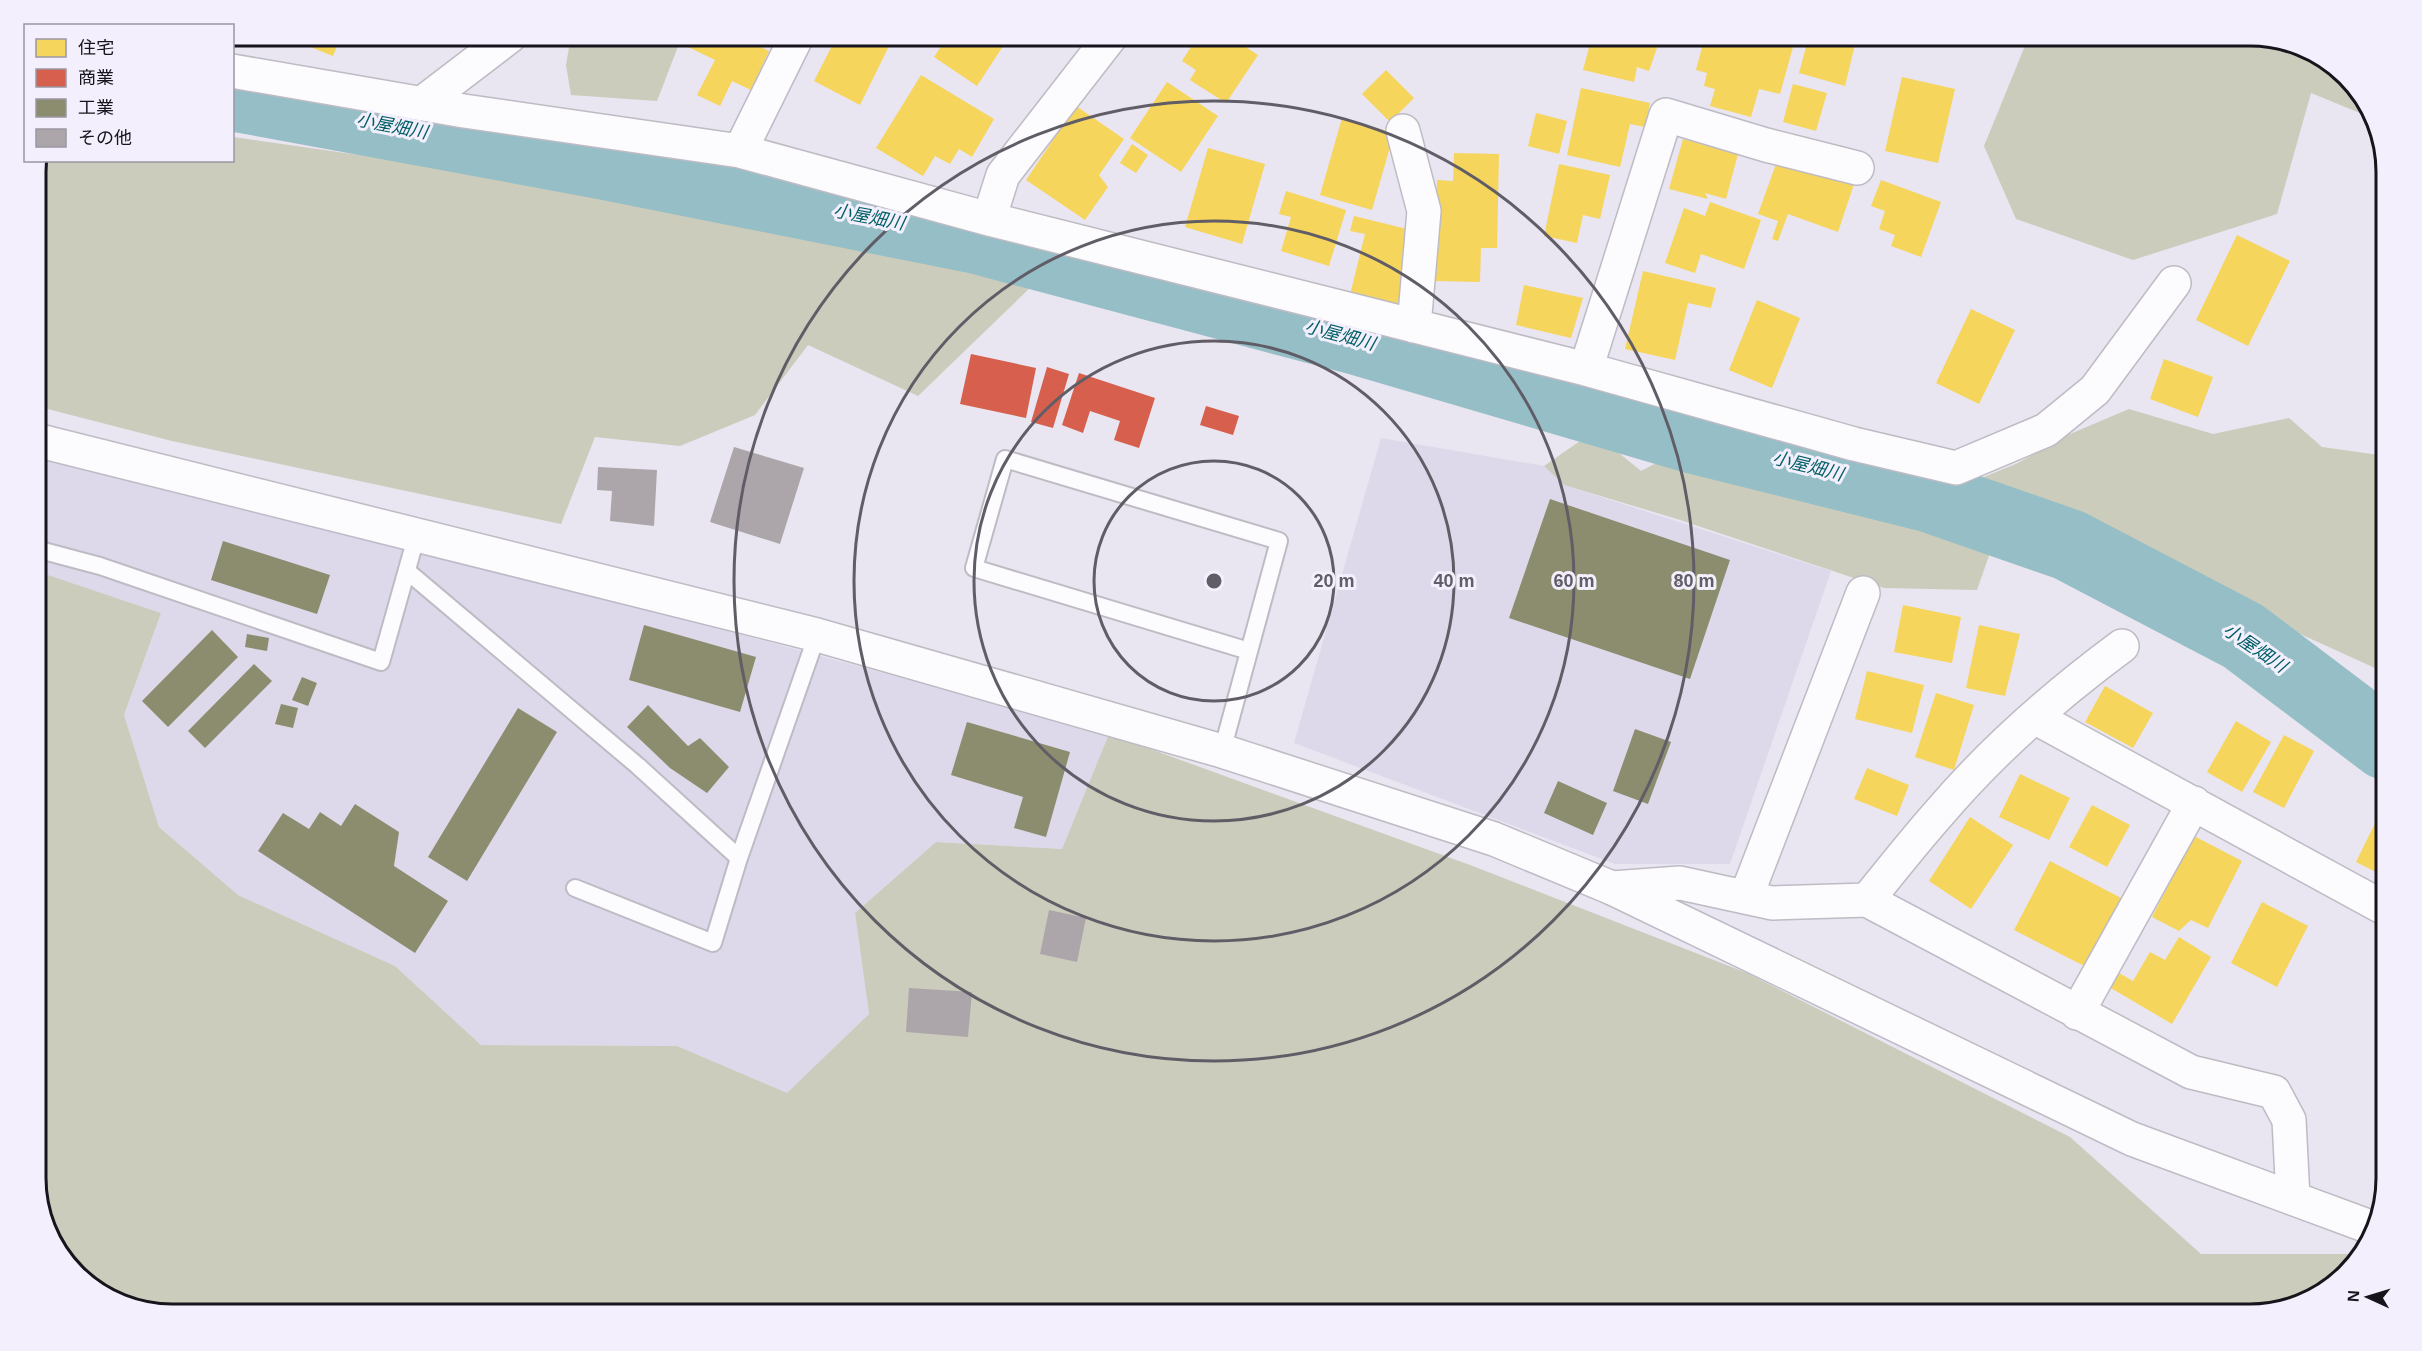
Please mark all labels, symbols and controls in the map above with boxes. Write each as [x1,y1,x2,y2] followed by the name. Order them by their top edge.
[24,24,234,162] legend
[78,38,114,58] text: 住宅
[78,68,114,88] text: 商業
[78,98,114,118] text: 工業
[355,109,431,143] water label: 小屋畑川
[78,128,132,148] text: その他
[832,200,908,234] water label: 小屋畑川
[1303,316,1379,354] water label: 小屋畑川
[1771,448,1847,485] water label: 小屋畑川
[1204,571,1224,591] centre of rings
[1313,571,1355,591] text: 20 m
[1433,571,1475,591] text: 40 m
[1553,571,1595,591] text: 60 m
[1673,571,1715,591] text: 80 m
[2220,620,2292,678] water label: 小屋畑川
[2338,1267,2398,1327] north arrow
[2345,1290,2362,1302] text: N

